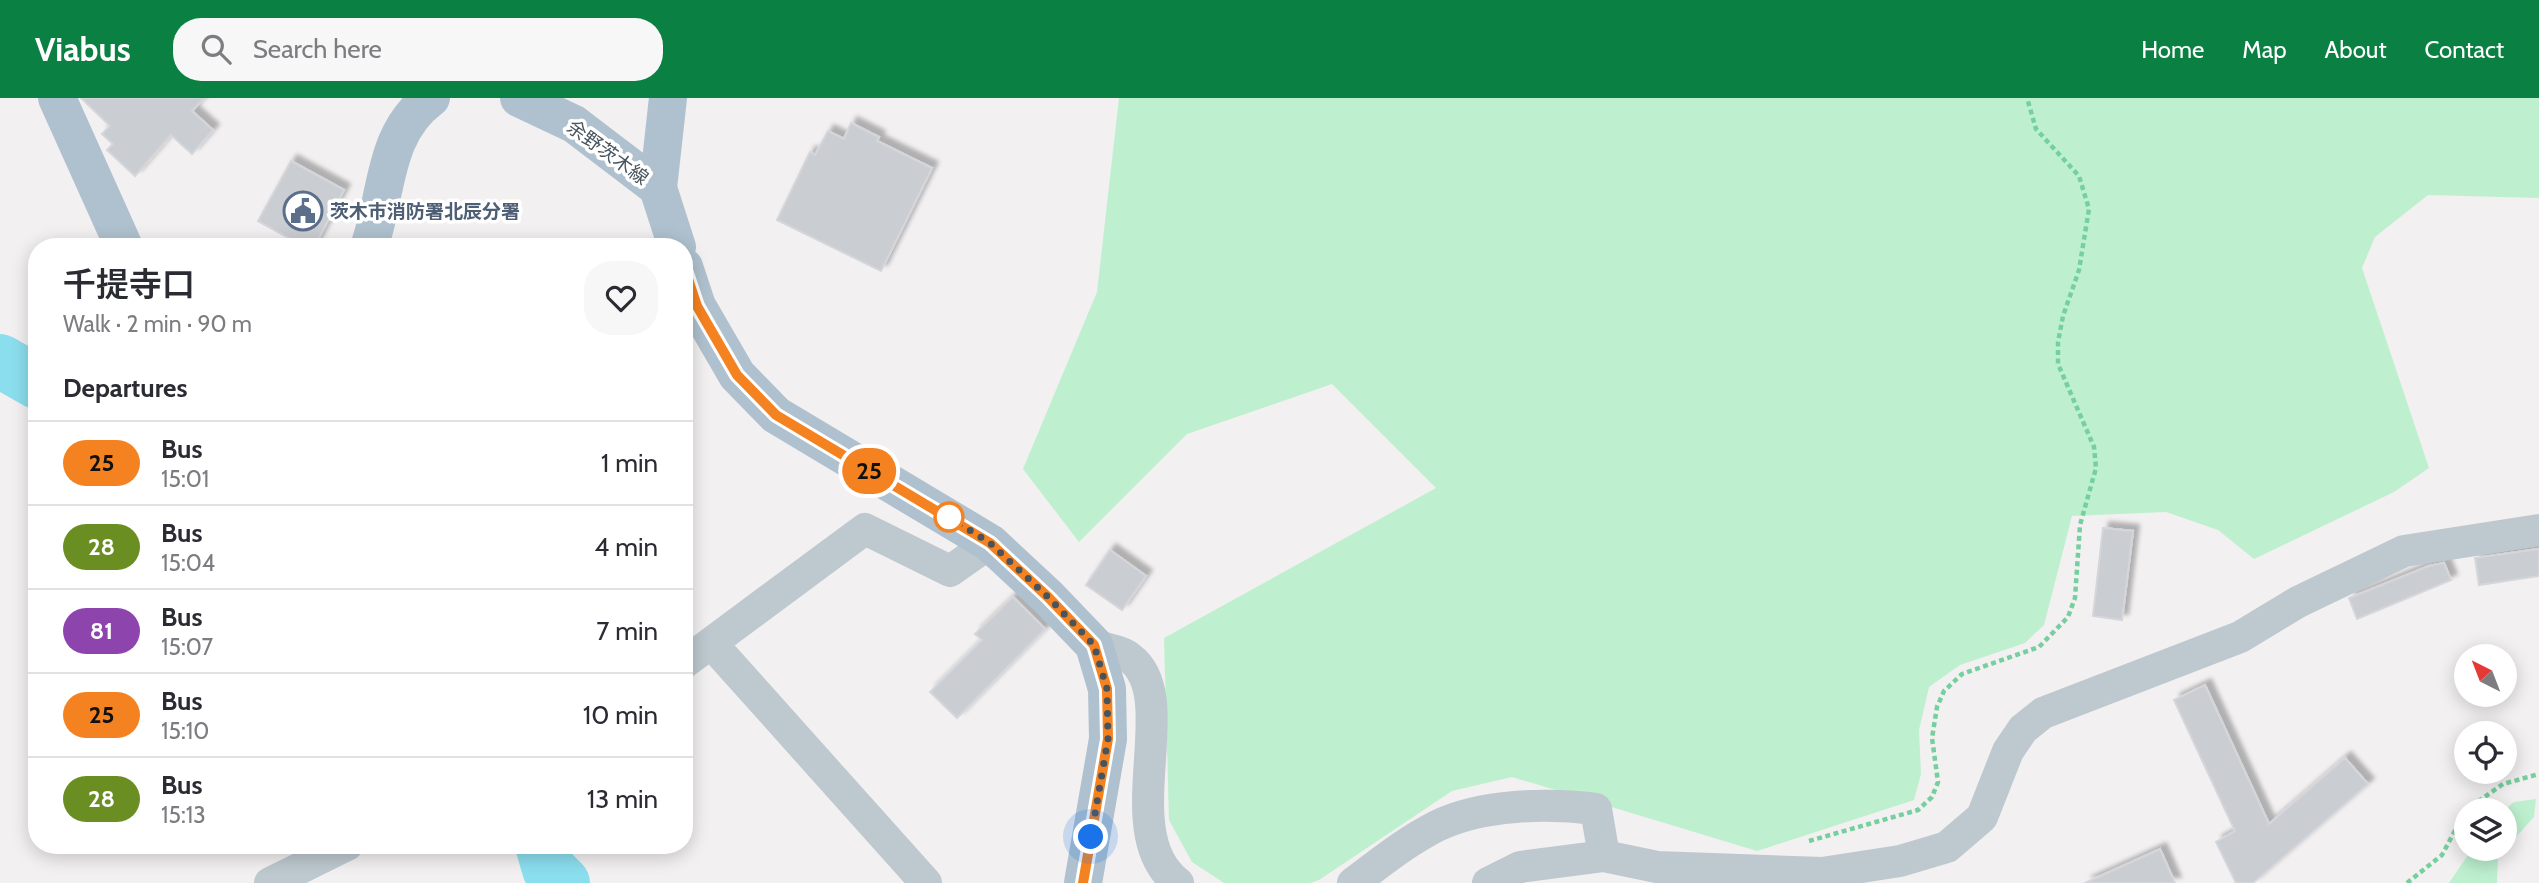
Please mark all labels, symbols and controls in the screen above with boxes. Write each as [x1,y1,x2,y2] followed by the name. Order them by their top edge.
[173,18,663,81] search box
[35,29,131,69] text: Viabus
[197,30,235,68] icon: search
[253,33,382,65] text: Search here
[2141,35,2204,64] text: Home
[2242,35,2287,64] text: Map
[2325,35,2387,64] text: About
[2425,35,2504,64] text: Contact
[563,115,653,190] street label: 余野茨木線
[282,190,324,232] public building icon: 茨木市消防署北辰分署
[330,200,520,223] place label: 茨木市消防署北辰分署
[584,261,658,335] button: heart
[63,264,195,304] text: 千提寺口
[63,310,252,338] text: Walk · 2 min · 90 m
[63,372,187,404] text: Departures
[161,433,202,465] text: Bus
[601,447,658,479] text: 1 min
[89,448,114,477] text: 25
[838,448,900,494] line badge: 25
[856,456,882,485] text: 25
[161,465,209,493] text: 15:01
[934,502,964,532] unlabelled marker
[161,517,202,549] text: Bus
[594,531,658,563] text: 4 min
[88,532,115,561] text: 28
[161,549,215,577] text: 15:04
[161,601,202,633] text: Bus
[596,615,658,647] text: 7 min
[90,616,113,645] text: 81
[161,633,213,661] text: 15:07
[2454,644,2516,707] north arrow
[2454,644,2517,861] map controls
[161,685,202,717] text: Bus
[583,699,658,731] text: 10 min
[89,700,114,729] text: 25
[161,717,209,745] text: 15:10
[2454,721,2517,784] button: locate
[161,769,202,801] text: Bus
[587,783,658,815] text: 13 min
[88,784,115,813] text: 28
[2454,798,2517,861] button: layers
[161,801,206,829] text: 15:13
[1073,819,1108,854] your location

